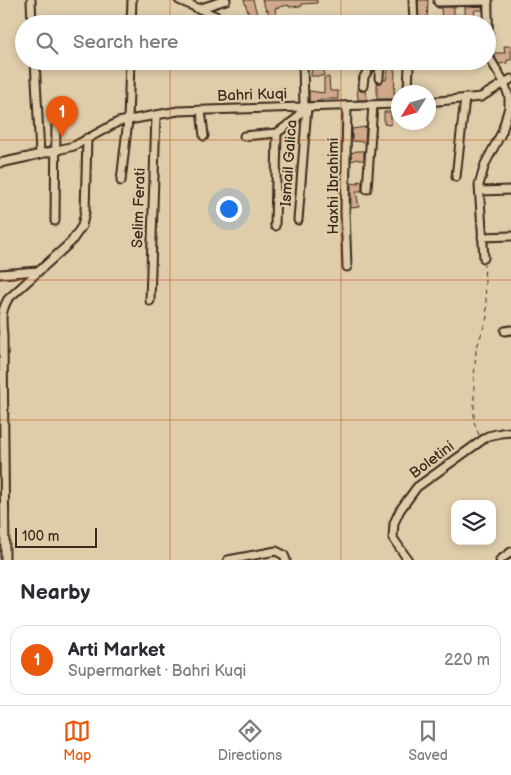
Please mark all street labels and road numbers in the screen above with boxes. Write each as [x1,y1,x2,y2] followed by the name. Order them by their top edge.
[217,84,287,106] street label: Bahri Kuqi
[276,119,302,207] street label: Ismail Galica
[324,138,343,234] street label: Haxhi Ibrahimi
[128,167,150,249] street label: Selim Ferati
[406,437,458,483] street label: Boletini

